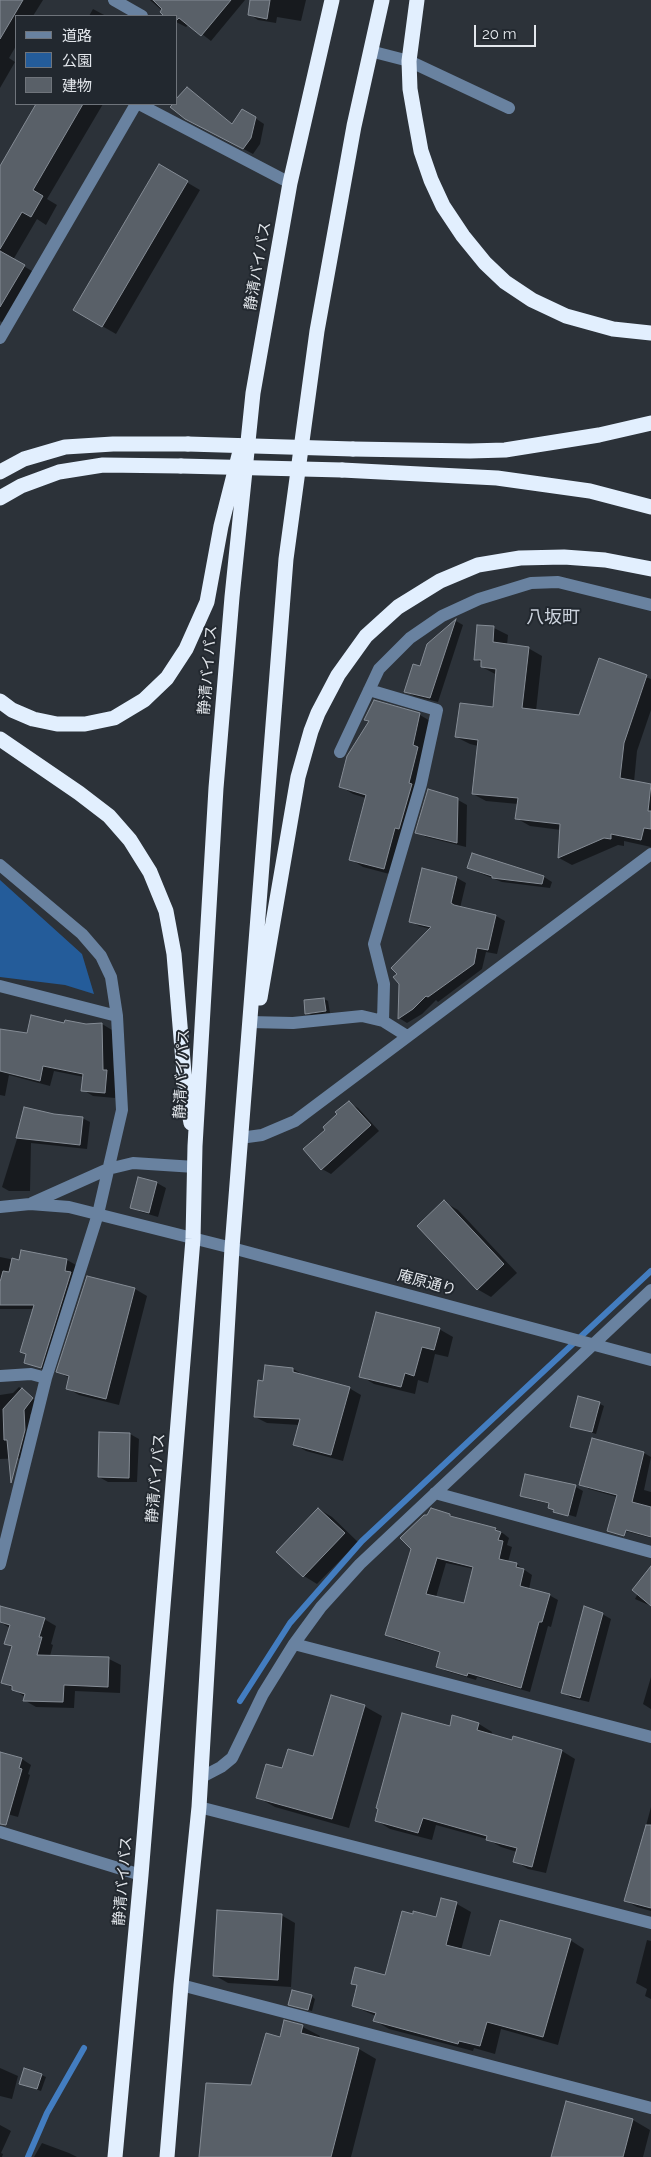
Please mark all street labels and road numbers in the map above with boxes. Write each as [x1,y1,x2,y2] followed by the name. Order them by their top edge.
[241,220,275,312] street label: 静清バイパス
[195,624,221,716] street label: 静清バイパス
[171,1029,193,1119] street label: 静清バイパス
[396,1267,458,1299] street label: 庵原通り
[143,1432,169,1524] street label: 静清バイパス
[110,1835,136,1927] street label: 静清バイパス

